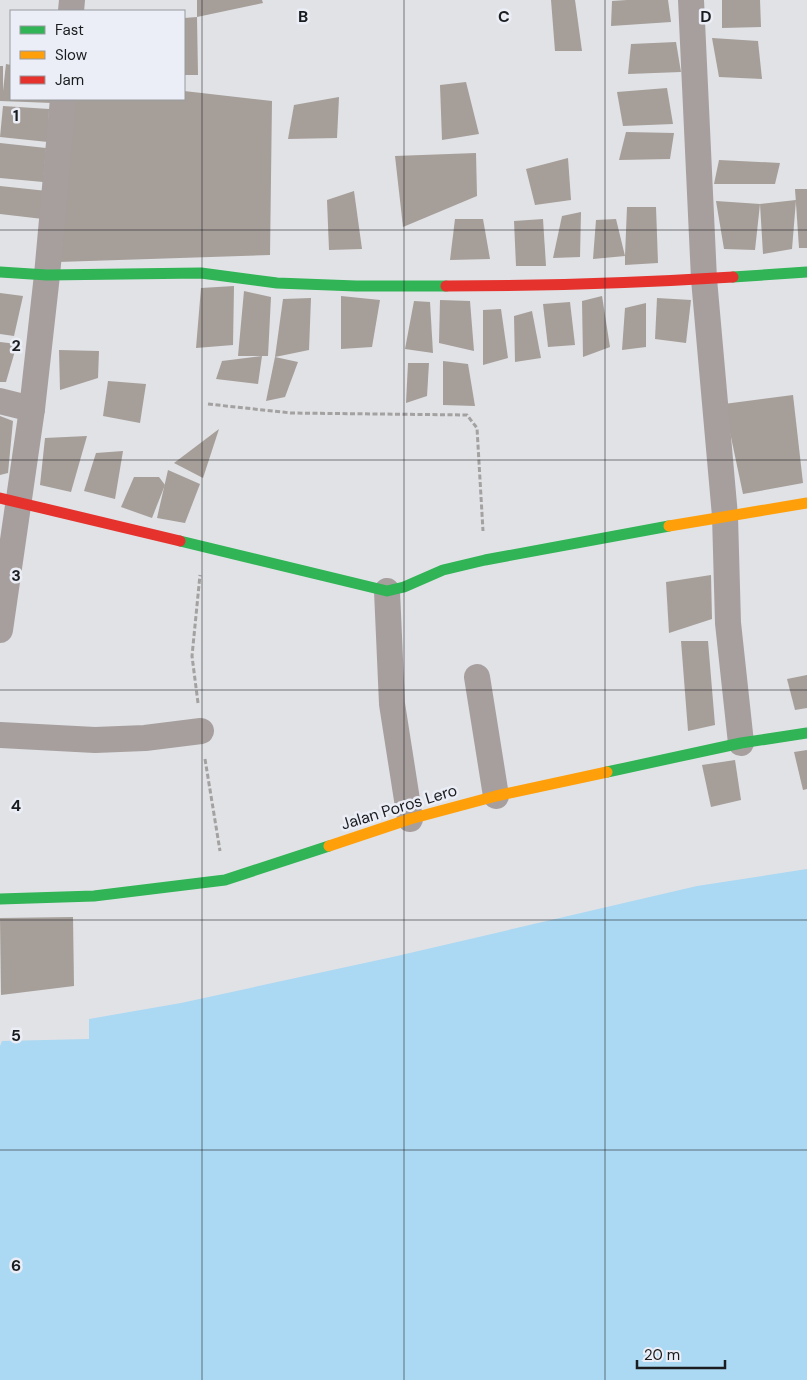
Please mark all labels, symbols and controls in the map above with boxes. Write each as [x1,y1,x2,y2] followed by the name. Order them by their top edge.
[298,6,308,27] text: B
[498,6,510,27] text: C
[700,6,712,27] text: D
[10,10,185,100] legend
[55,20,84,40] text: Fast
[55,45,88,65] text: Slow
[55,70,84,90] text: Jam
[13,105,19,126] text: 1
[11,335,21,356] text: 2
[11,565,21,586] text: 3
[338,779,460,835] street label: Jalan Poros Lero
[11,795,21,816] text: 4
[11,1025,21,1046] text: 5
[11,1255,21,1276] text: 6
[637,1338,724,1370] scale bar
[644,1345,680,1365] text: 20 m

